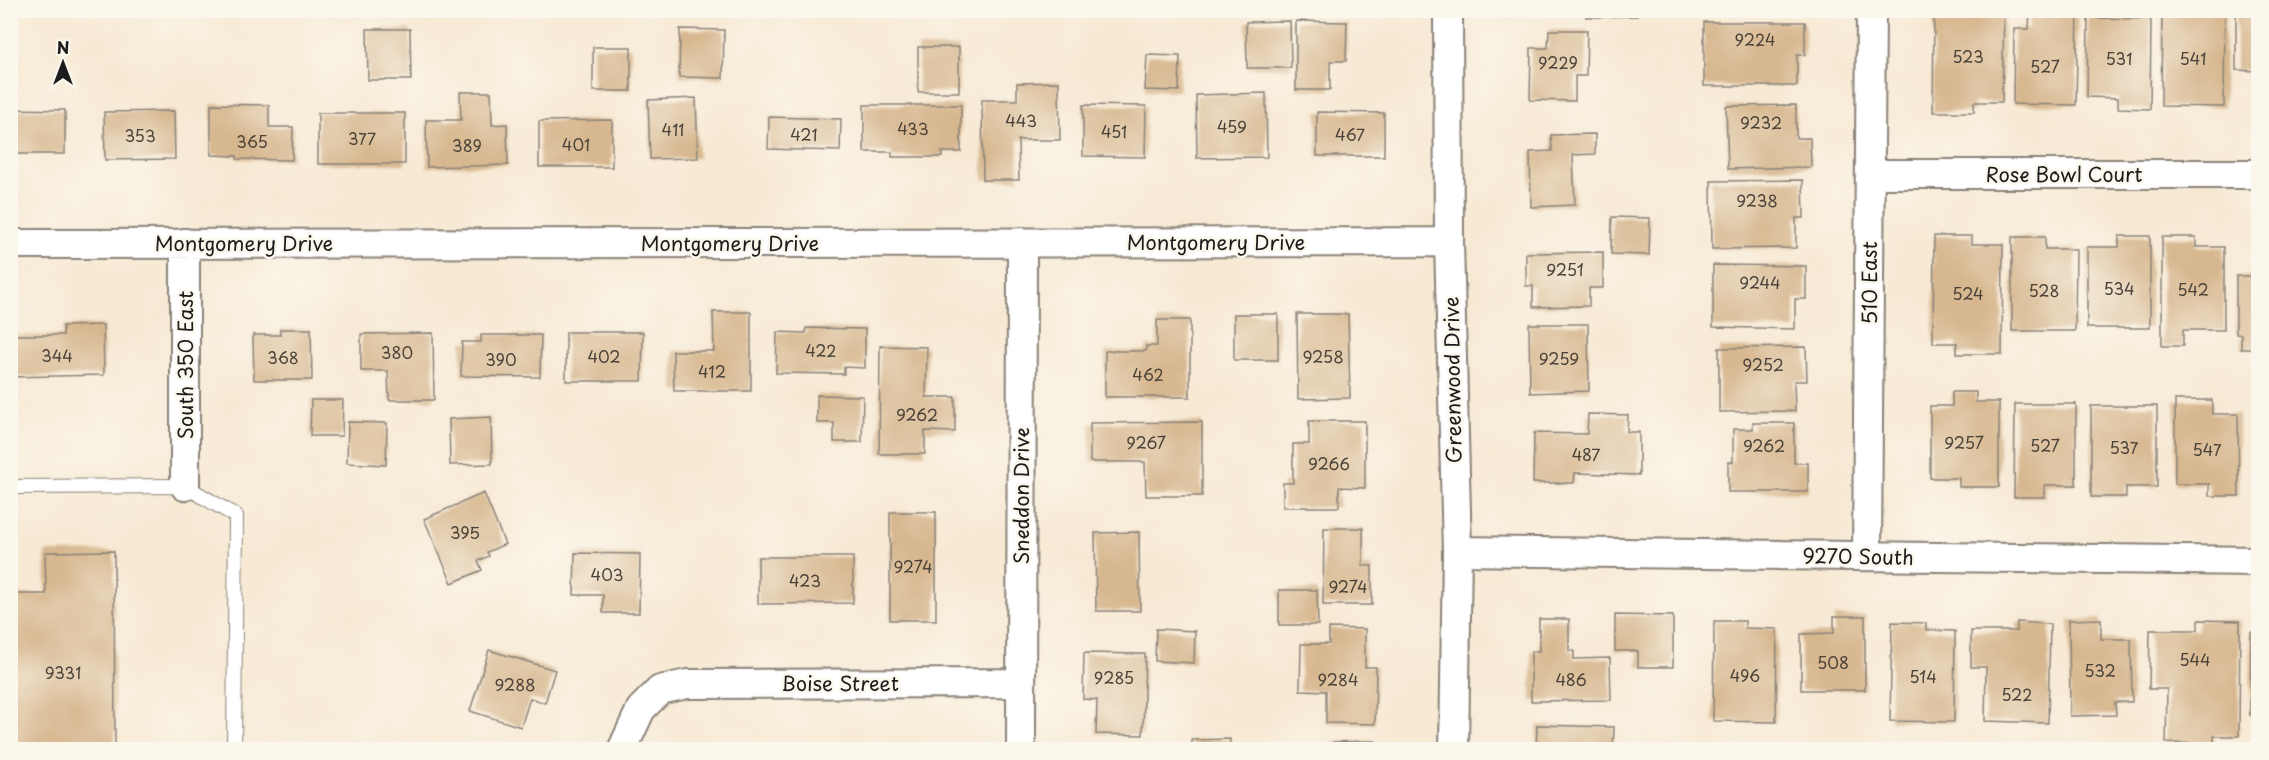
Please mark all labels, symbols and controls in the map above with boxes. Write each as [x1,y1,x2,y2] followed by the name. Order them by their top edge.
[1734,27,1776,51] house number: 9224
[33,33,93,93] north arrow
[57,35,69,59] text: N
[1952,44,1984,68] house number: 523
[2106,46,2132,70] house number: 531
[2179,46,2207,70] house number: 541
[1538,50,1578,74] house number: 9229
[2030,54,2060,78] house number: 527
[1005,108,1037,132] house number: 443
[1740,110,1782,134] house number: 9232
[1217,114,1247,138] house number: 459
[897,116,929,140] house number: 433
[662,117,684,141] house number: 411
[1101,119,1127,143] house number: 451
[790,122,818,146] house number: 421
[1335,122,1365,146] house number: 467
[124,123,156,147] house number: 353
[348,126,376,150] house number: 377
[236,129,268,153] house number: 365
[562,132,590,156] house number: 401
[452,133,482,157] house number: 389
[1985,159,2143,189] street label: Rose Bowl Court
[1736,188,1778,212] house number: 9238
[1127,227,1305,257] street label: Montgomery Drive
[155,228,333,258] street label: Montgomery Drive
[641,228,819,258] street label: Montgomery Drive
[1854,241,1884,325] street label: 510 East
[1546,257,1584,281] house number: 9251
[1739,270,1781,294] house number: 9244
[2103,276,2135,300] house number: 534
[2177,277,2209,301] house number: 542
[2028,278,2060,302] house number: 528
[1952,281,1984,305] house number: 524
[170,291,200,439] street label: South 350 East
[1436,296,1468,464] street label: Greenwood Drive
[805,338,837,362] house number: 422
[381,340,413,364] house number: 380
[41,343,73,367] house number: 344
[587,344,621,368] house number: 402
[1302,344,1344,368] house number: 9258
[267,345,299,369] house number: 368
[1539,346,1579,370] house number: 9259
[485,347,517,371] house number: 390
[1742,352,1784,376] house number: 9252
[698,359,726,383] house number: 412
[1132,362,1164,386] house number: 462
[896,402,938,426] house number: 9262
[1006,427,1036,565] street label: Sneddon Drive
[1126,430,1166,454] house number: 9267
[1944,430,1984,454] house number: 9257
[1743,433,1785,457] house number: 9262
[2030,433,2060,457] house number: 527
[2110,435,2139,459] house number: 537
[2192,437,2222,461] house number: 547
[1572,442,1600,466] house number: 487
[1308,451,1350,475] house number: 9266
[450,520,480,544] house number: 395
[1802,540,1914,572] street label: 9270 South
[893,554,933,578] house number: 9274
[591,562,623,586] house number: 403
[789,568,821,592] house number: 423
[1328,574,1368,598] house number: 9274
[2179,647,2211,671] house number: 544
[1817,650,1849,674] house number: 508
[2084,658,2116,682] house number: 532
[45,660,81,684] house number: 9331
[1730,663,1760,687] house number: 496
[1909,664,1937,688] house number: 514
[1094,665,1134,689] house number: 9285
[1317,667,1359,691] house number: 9284
[1555,667,1587,691] house number: 486
[781,668,899,698] street label: Boise Street
[494,672,536,696] house number: 9288
[2001,682,2033,706] house number: 522

